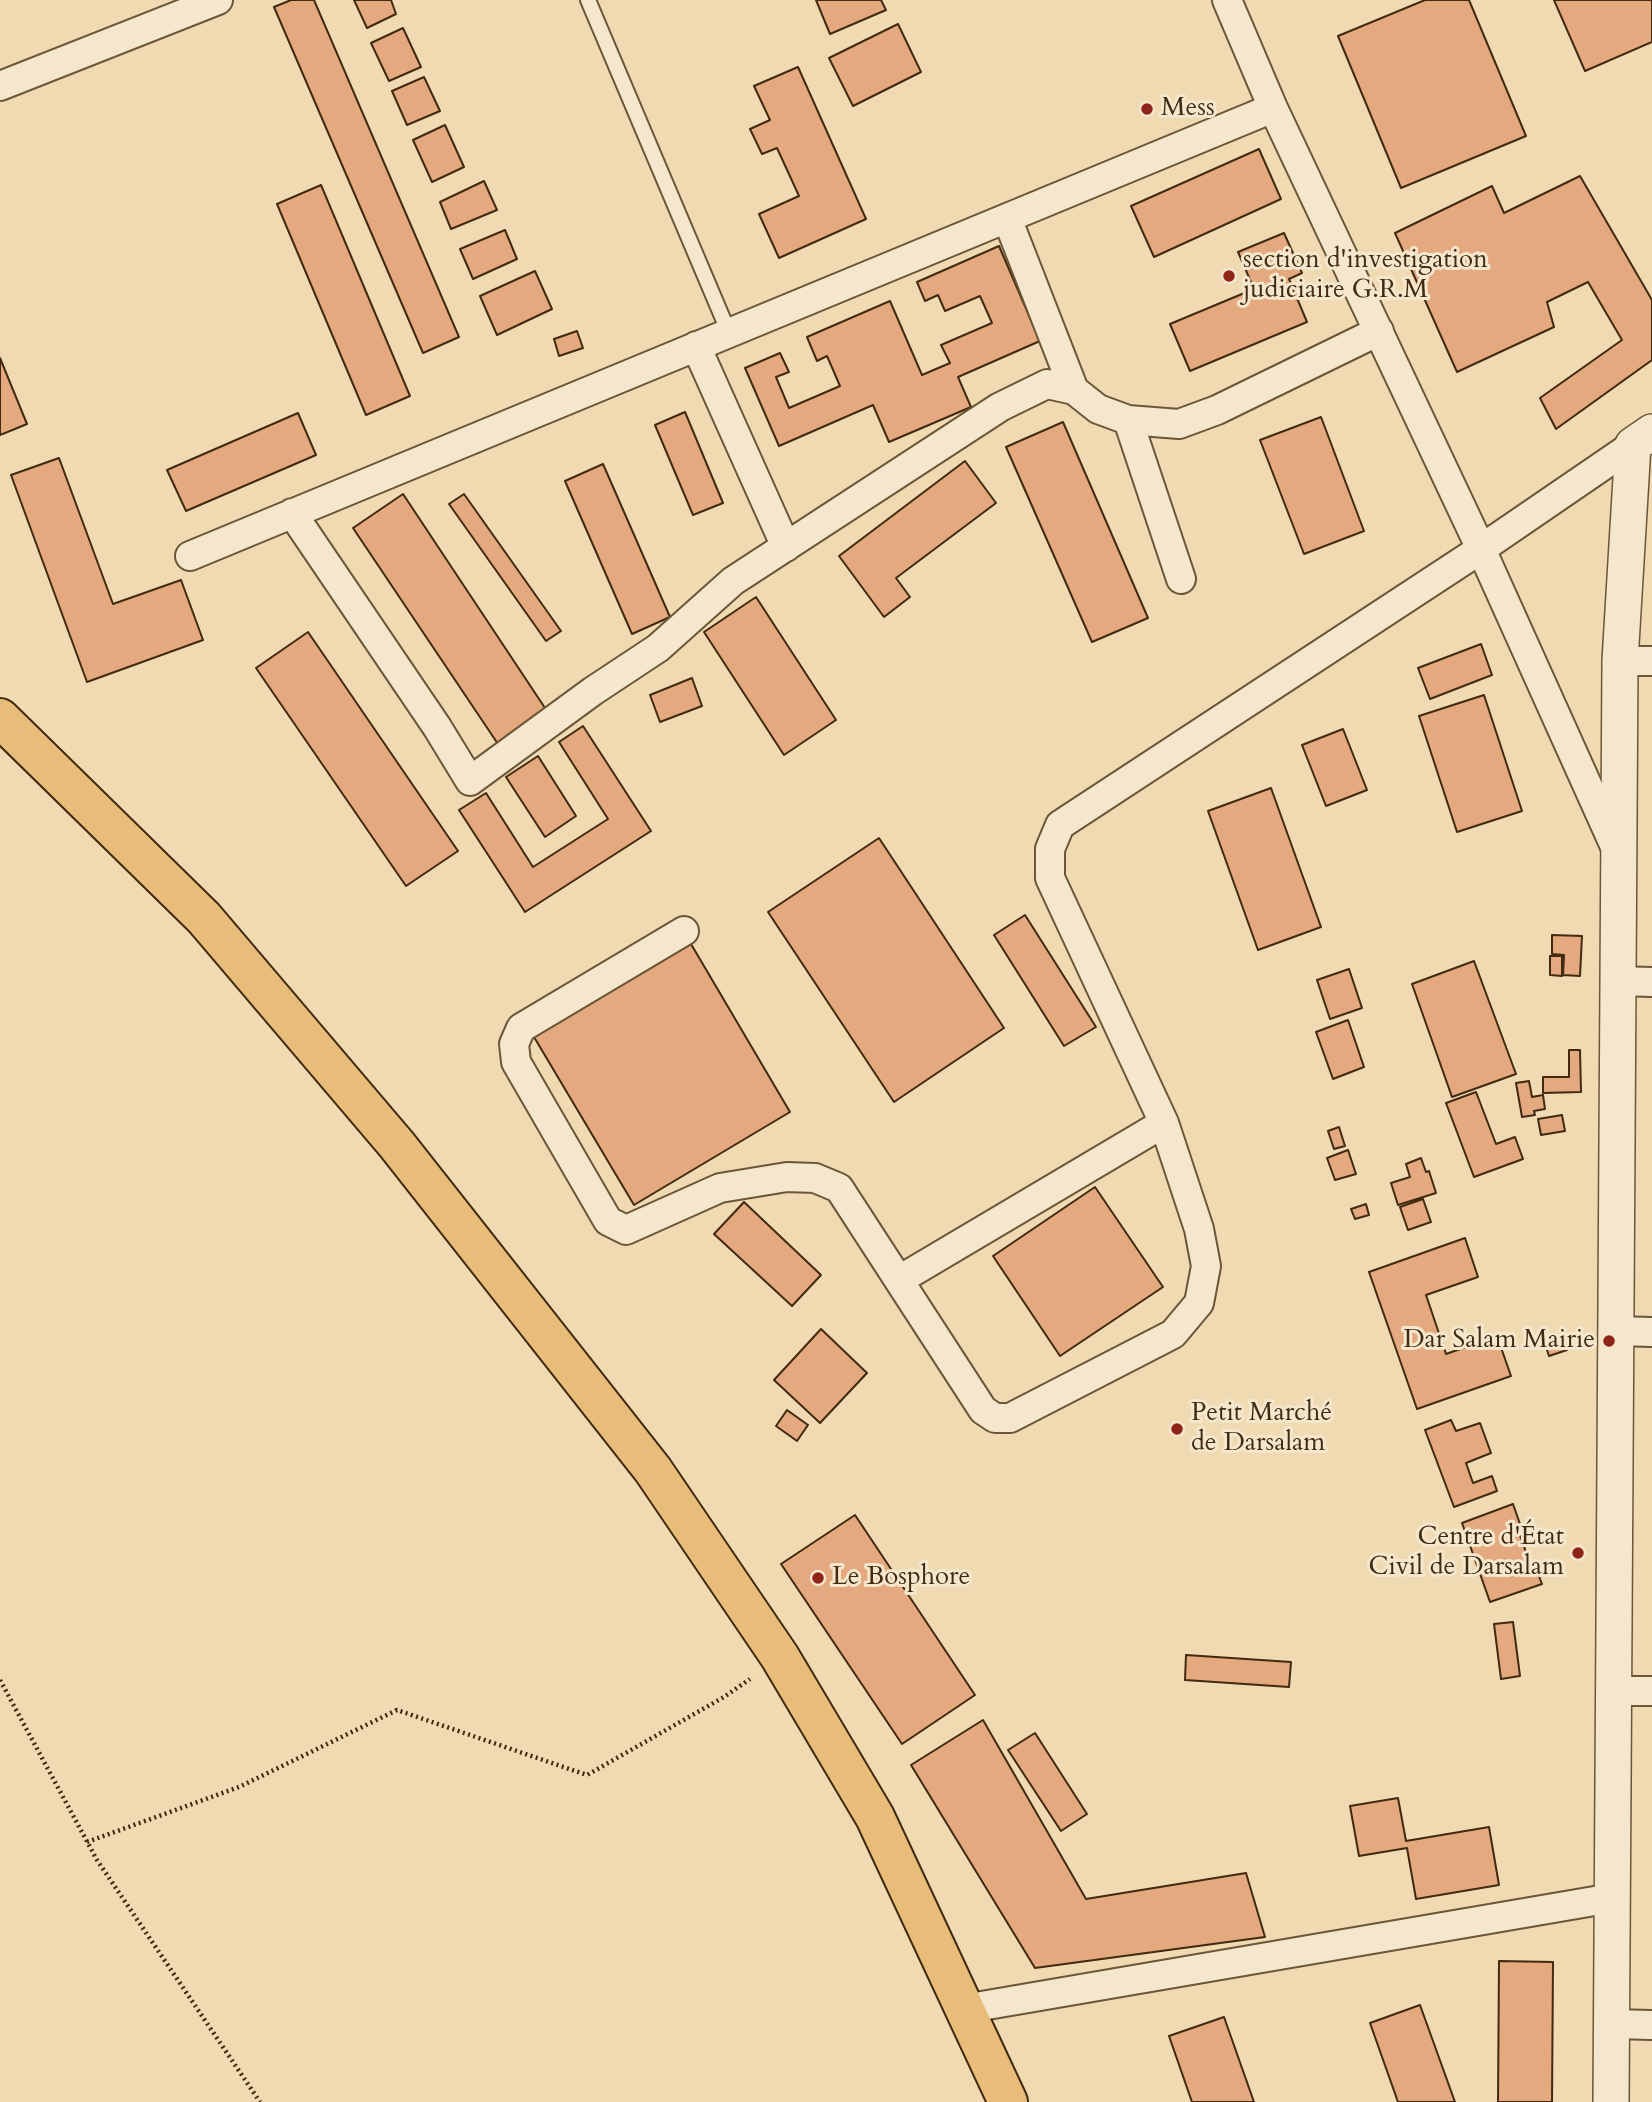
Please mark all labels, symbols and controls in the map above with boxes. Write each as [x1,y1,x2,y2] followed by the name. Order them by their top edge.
[1161,93,1215,125] place label: Mess
[1139,101,1155,117] marker: Mess
[1243,245,1488,306] place label: section d'investigation judiciaire G.R.M
[1221,268,1237,284] marker: section d'investigation judiciaire G.R.M
[1403,1325,1595,1357] place label: Dar Salam Mairie
[1601,1333,1617,1349] marker: Dar Salam Mairie
[1191,1398,1332,1460] place label: Petit Marché de Darsalam
[1169,1421,1185,1437] marker: Petit Marché de Darsalam
[1369,1522,1564,1584] place label: Centre d'État Civil de Darsalam
[1570,1545,1586,1561] marker: Centre d'État Civil de Darsalam
[832,1562,970,1594] place label: Le Bosphore
[810,1570,826,1586] marker: Le Bosphore

